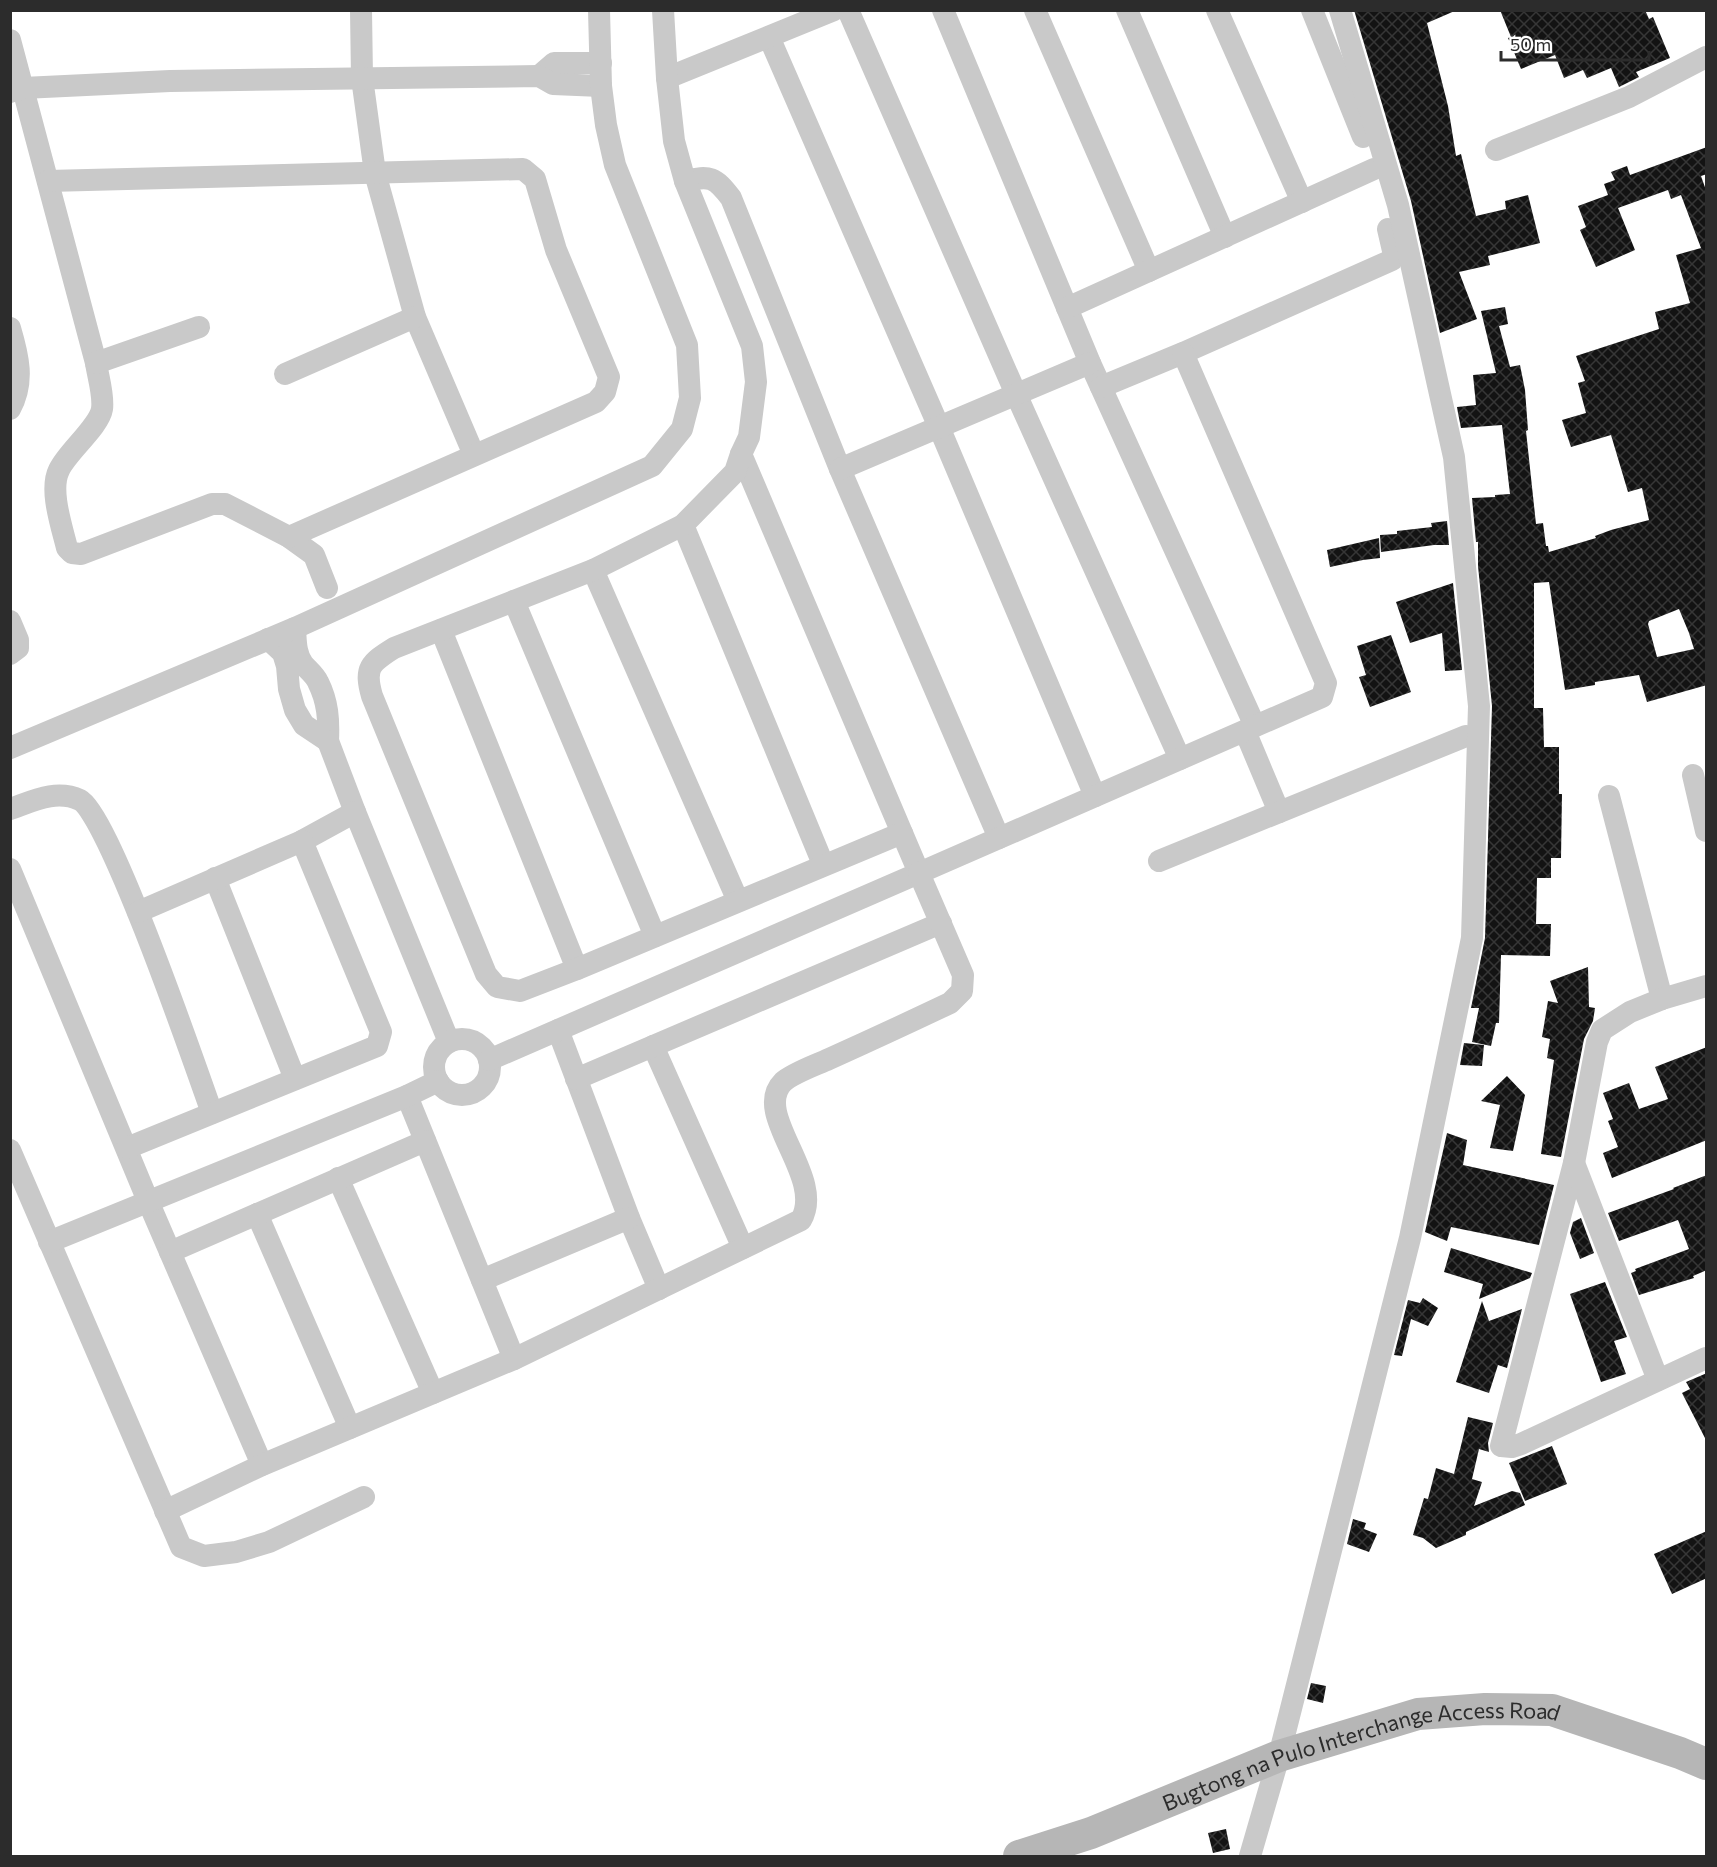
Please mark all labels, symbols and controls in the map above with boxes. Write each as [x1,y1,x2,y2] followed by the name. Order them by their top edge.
[1501,24,1650,62] scale bar
[1510,33,1551,55] text: 50 m
[1158,1695,1564,1816] street label: Bugtong na Pulo Interchange Access Road

